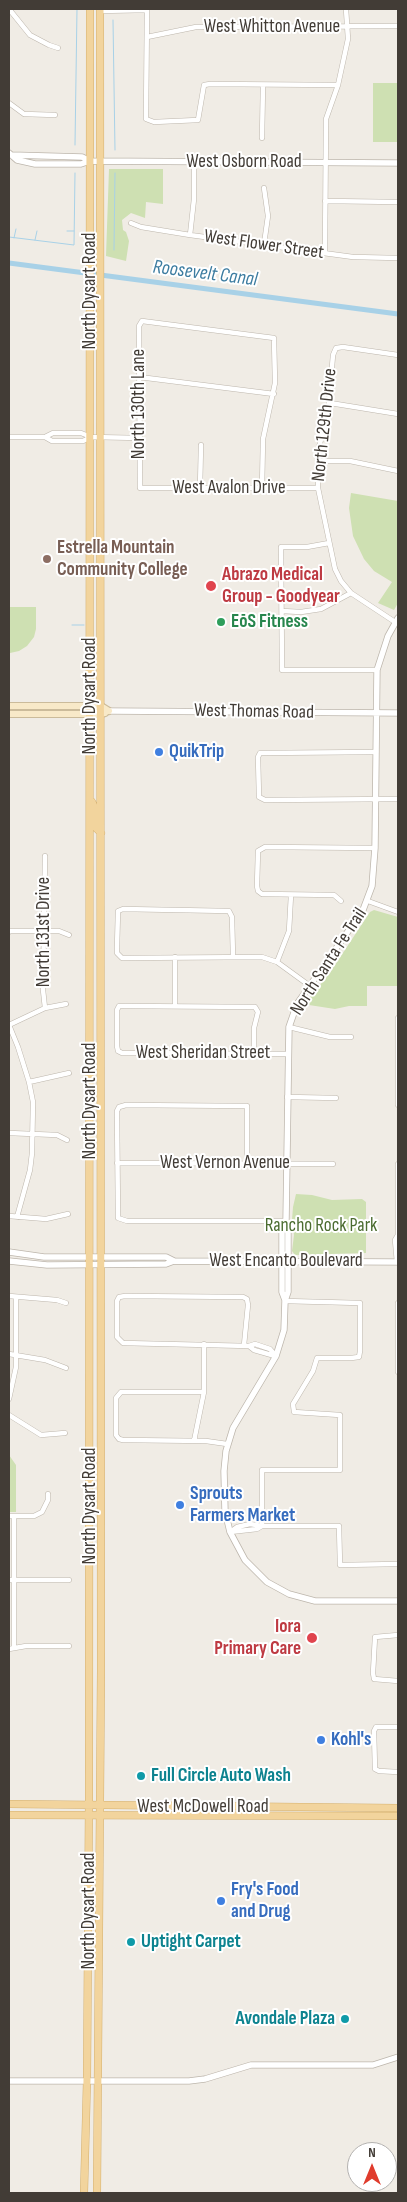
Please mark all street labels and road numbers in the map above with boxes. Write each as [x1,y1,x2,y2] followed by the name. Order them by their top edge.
[204,16,340,38] street label: West Whitton Avenue
[186,151,302,173] street label: West Osborn Road
[203,225,325,265] street label: West Flower Street
[79,232,101,350] street label: North Dysart Road
[128,349,150,459] street label: North 130th Lane
[308,367,342,483] street label: North 129th Drive
[172,477,286,499] street label: West Avalon Drive
[79,637,101,755] street label: North Dysart Road
[194,700,314,724] street label: West Thomas Road
[33,877,55,987] street label: North 131st Drive
[286,904,372,1020] street label: North Santa Fe Trail
[79,1042,101,1160] street label: North Dysart Road
[136,1042,270,1064] street label: West Sheridan Street
[160,1152,290,1174] street label: West Vernon Avenue
[209,1250,363,1272] street label: West Encanto Boulevard
[79,1447,101,1565] street label: North Dysart Road
[137,1796,269,1818] street label: West McDowell Road
[78,1852,100,1970] street label: North Dysart Road

